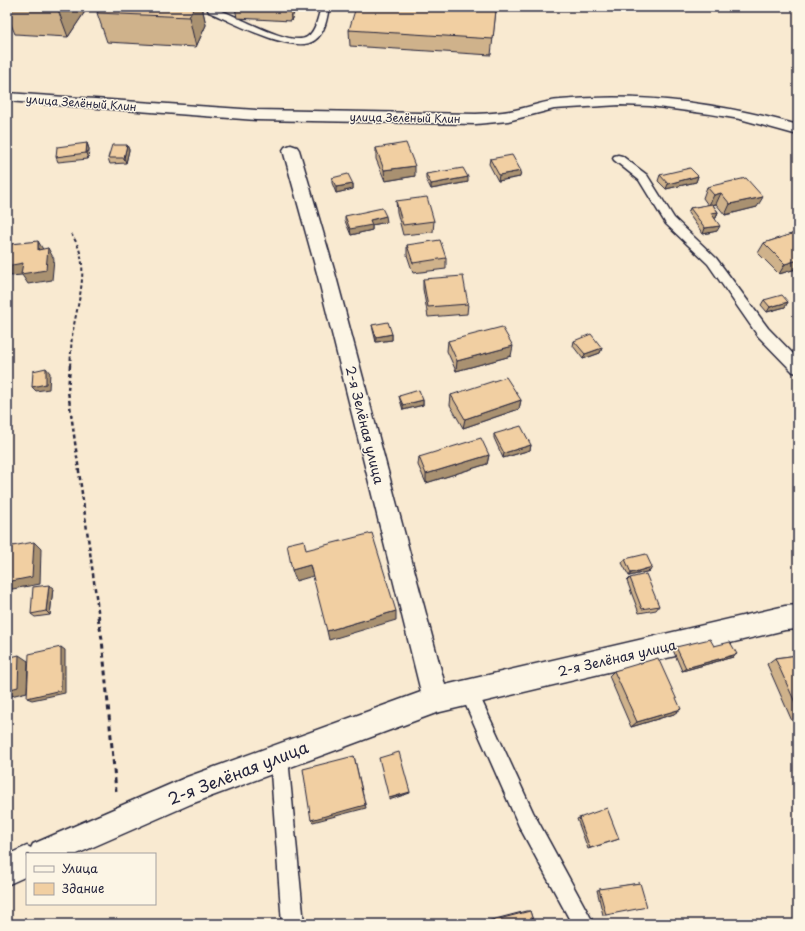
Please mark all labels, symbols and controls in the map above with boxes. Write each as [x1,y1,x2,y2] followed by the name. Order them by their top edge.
[25,90,137,115] street label: улица Зелёный Клин
[349,108,461,127] street label: улица Зелёный Клин
[342,364,390,487] street label: 2-я Зелёная улица
[556,634,679,680] street label: 2-я Зелёная улица
[164,734,311,810] street label: 2-я Зелёная улица
[26,853,156,905] legend
[62,859,98,877] text: Улица
[62,879,104,897] text: Здание

